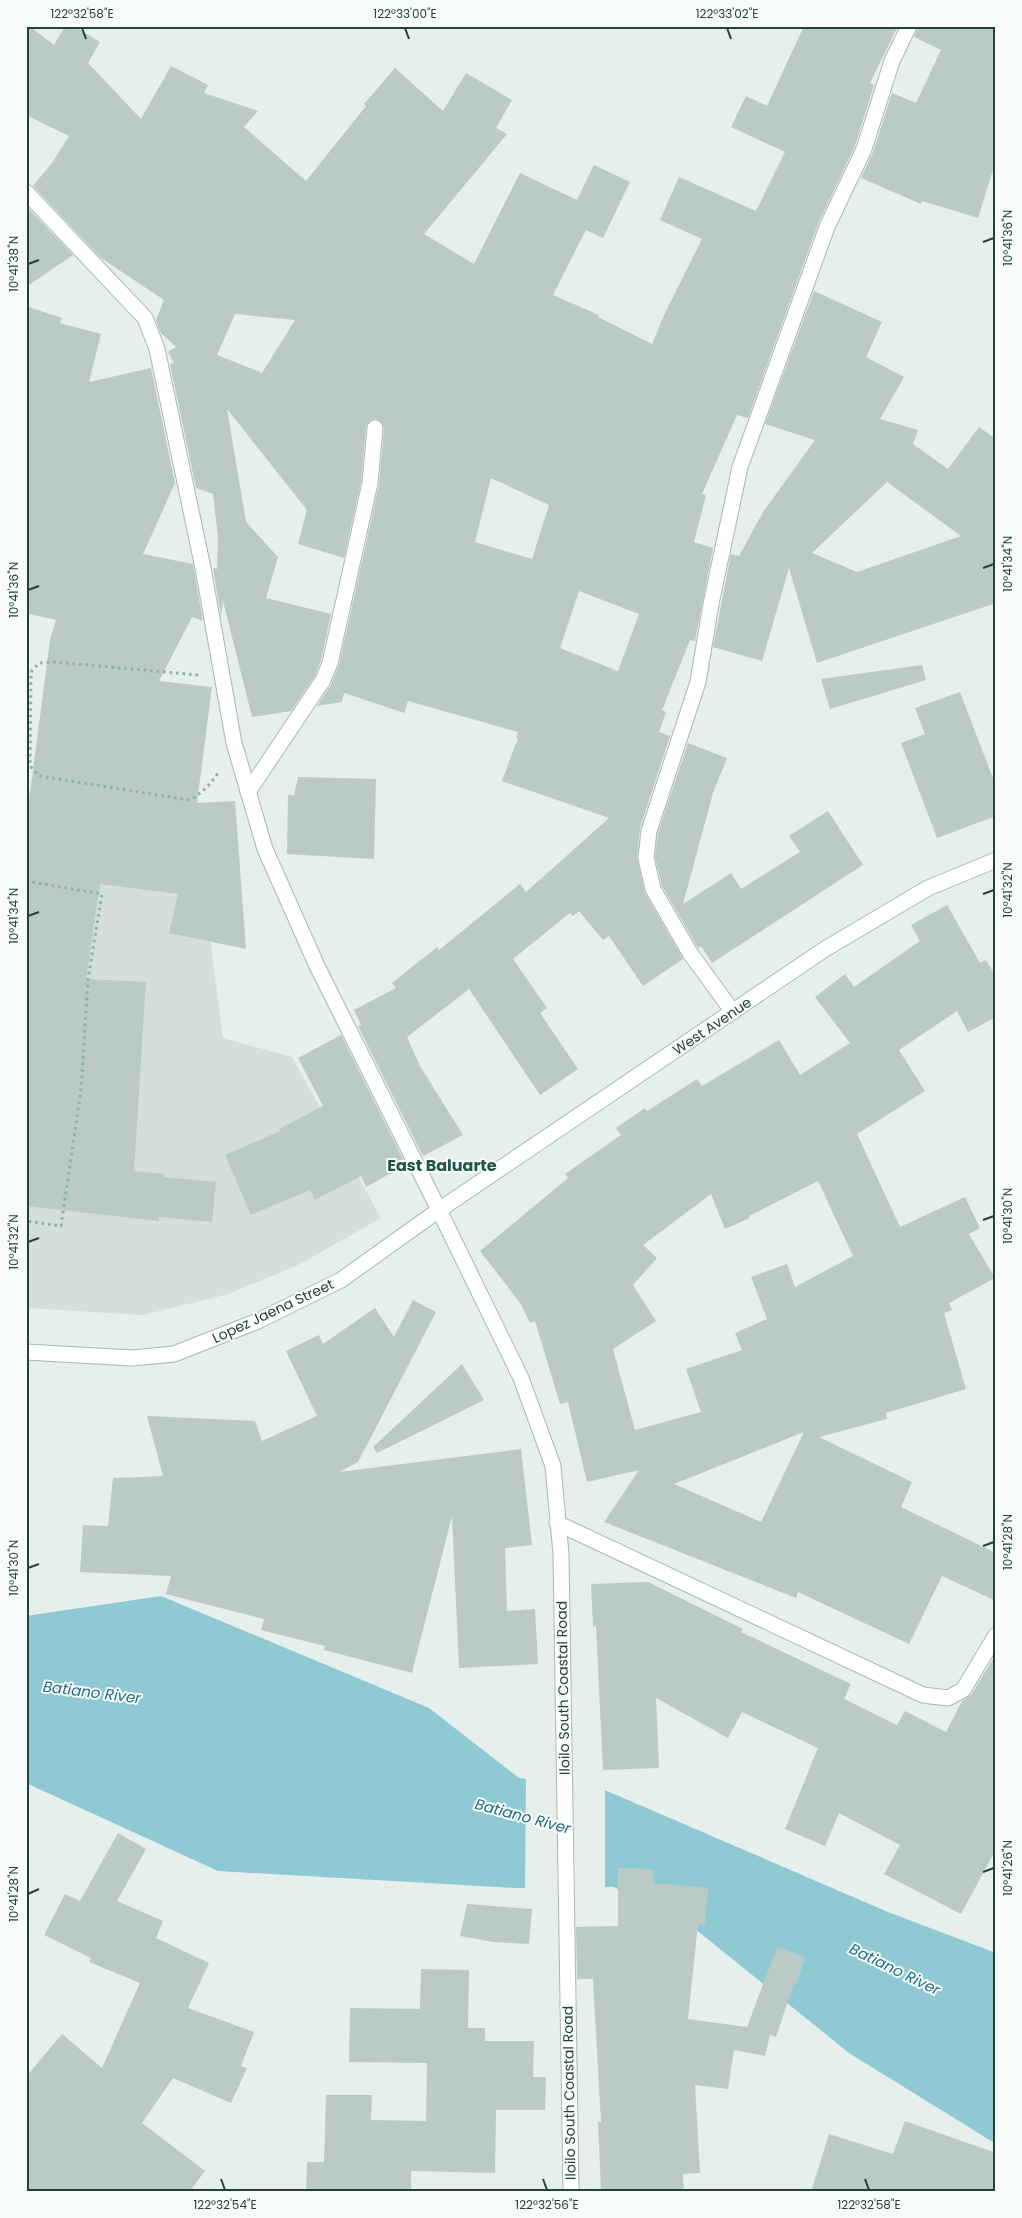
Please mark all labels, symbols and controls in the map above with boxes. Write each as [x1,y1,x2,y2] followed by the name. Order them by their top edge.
[50,5,114,22] text: 122°32'58"E
[373,5,437,22] text: 122°33'00"E
[696,5,758,22] text: 122°33'02"E
[999,210,1016,266] text: 10°41'36"N
[5,236,22,292] text: 10°41'38"N
[999,536,1016,592] text: 10°41'34"N
[5,562,22,618] text: 10°41'36"N
[999,862,1016,918] text: 10°41'32"N
[5,888,22,944] text: 10°41'34"N
[669,992,756,1060] street label: West Avenue
[387,1154,497,1177] district label: East Baluarte
[999,1188,1016,1244] text: 10°41'30"N
[5,1214,22,1270] text: 10°41'32"N
[209,1274,337,1348] street label: Lopez Jaena Street
[999,1514,1016,1570] text: 10°41'28"N
[5,1540,22,1596] text: 10°41'30"N
[551,1601,575,1775] street label: Iloilo South Coastal Road
[42,1676,143,1708] water label: Batiano River
[473,1793,574,1839] water label: Batiano River
[999,1840,1016,1896] text: 10°41'26"N
[5,1866,22,1922] text: 10°41'28"N
[846,1938,944,2000] water label: Batiano River
[557,2006,581,2180] street label: Iloilo South Coastal Road
[193,2196,257,2213] text: 122°32'54"E
[515,2196,579,2213] text: 122°32'56"E
[837,2196,901,2213] text: 122°32'58"E

